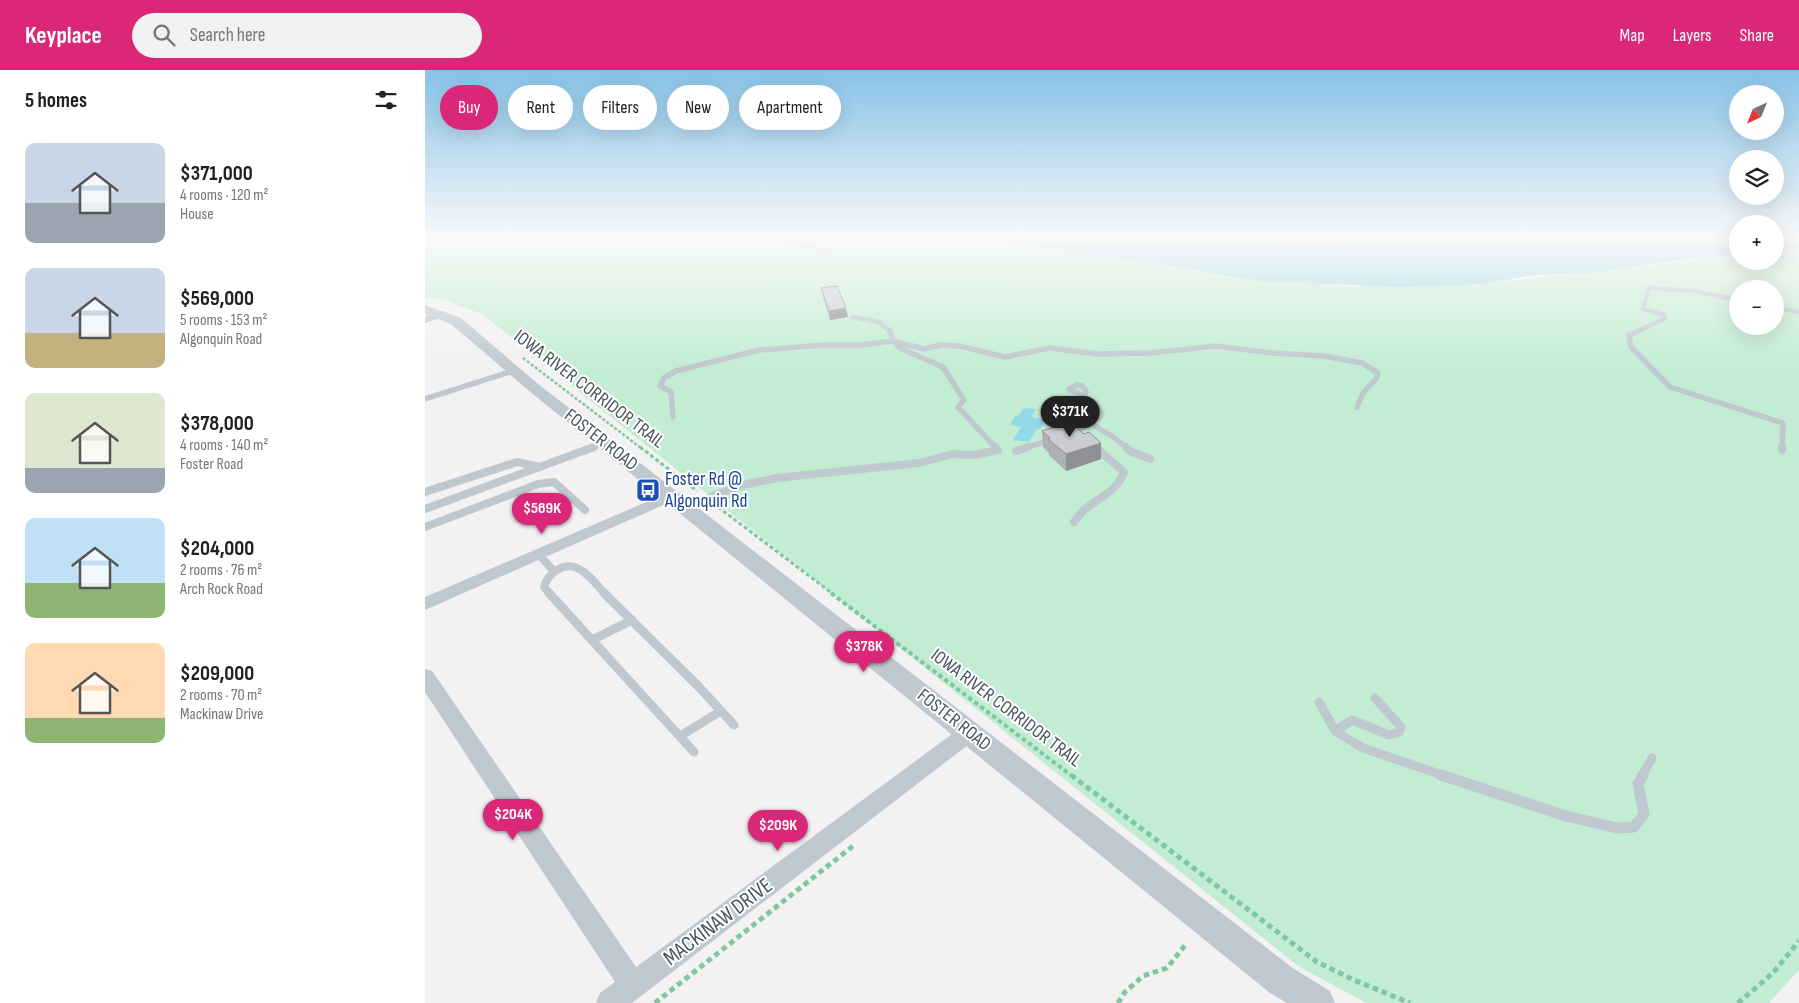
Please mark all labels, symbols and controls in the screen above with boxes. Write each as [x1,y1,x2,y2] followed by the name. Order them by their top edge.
[132,13,482,58] search box
[25,21,102,50] text: Keyplace
[150,21,178,49] icon: search
[190,24,265,47] text: Search here
[1620,25,1645,46] text: Map
[1673,25,1712,46] text: Layers
[1740,25,1774,46] text: Share
[440,85,498,130] chip: Buy
[508,85,573,130] chip: Rent
[583,85,657,130] chip: Filters
[667,85,729,130] chip: New
[739,85,841,130] chip: Apartment
[1729,85,1784,140] north arrow
[1729,85,1784,335] map controls
[372,86,400,114] icon: filters
[25,88,87,113] text: 5 homes
[1729,150,1784,205] button: layers
[180,161,253,186] text: $371,000
[65,163,125,223] icon: home
[180,186,268,205] text: 4 rooms · 120 m²
[180,205,214,224] text: House
[1729,215,1784,270] button: +
[1729,280,1784,335] button: −
[180,286,254,311] text: $569,000
[65,288,125,348] icon: home
[180,311,267,330] text: 5 rooms · 153 m²
[509,325,669,453] street label: IOWA RIVER CORRIDOR TRAIL
[180,330,262,349] text: Algonquin Road
[1035,396,1105,438] pin: $371K
[1052,402,1088,421] text: $371K
[560,404,642,476] street label: FOSTER ROAD
[180,411,254,436] text: $378,000
[65,413,125,473] icon: home
[180,436,268,455] text: 4 rooms · 140 m²
[180,455,243,474] text: Foster Road
[664,468,747,513] place label: Foster Rd @ Algonquin Rd
[635,477,661,503] bus stop icon: Foster Rd @ Algonquin Rd
[507,492,577,535] pin: $569K
[523,499,561,518] text: $569K
[180,536,254,561] text: $204,000
[65,538,125,598] icon: home
[180,561,262,580] text: 2 rooms · 76 m²
[180,580,263,599] text: Arch Rock Road
[829,630,899,673] pin: $378K
[845,637,883,656] text: $378K
[926,644,1086,772] street label: IOWA RIVER CORRIDOR TRAIL
[180,661,254,686] text: $209,000
[65,663,125,723] icon: home
[913,684,995,756] street label: FOSTER ROAD
[180,686,262,705] text: 2 rooms · 70 m²
[180,705,264,724] text: Mackinaw Drive
[478,798,548,841] pin: $204K
[494,805,532,824] text: $204K
[743,810,813,852] pin: $209K
[759,816,797,835] text: $209K
[658,872,778,972] street label: MACKINAW DRIVE

